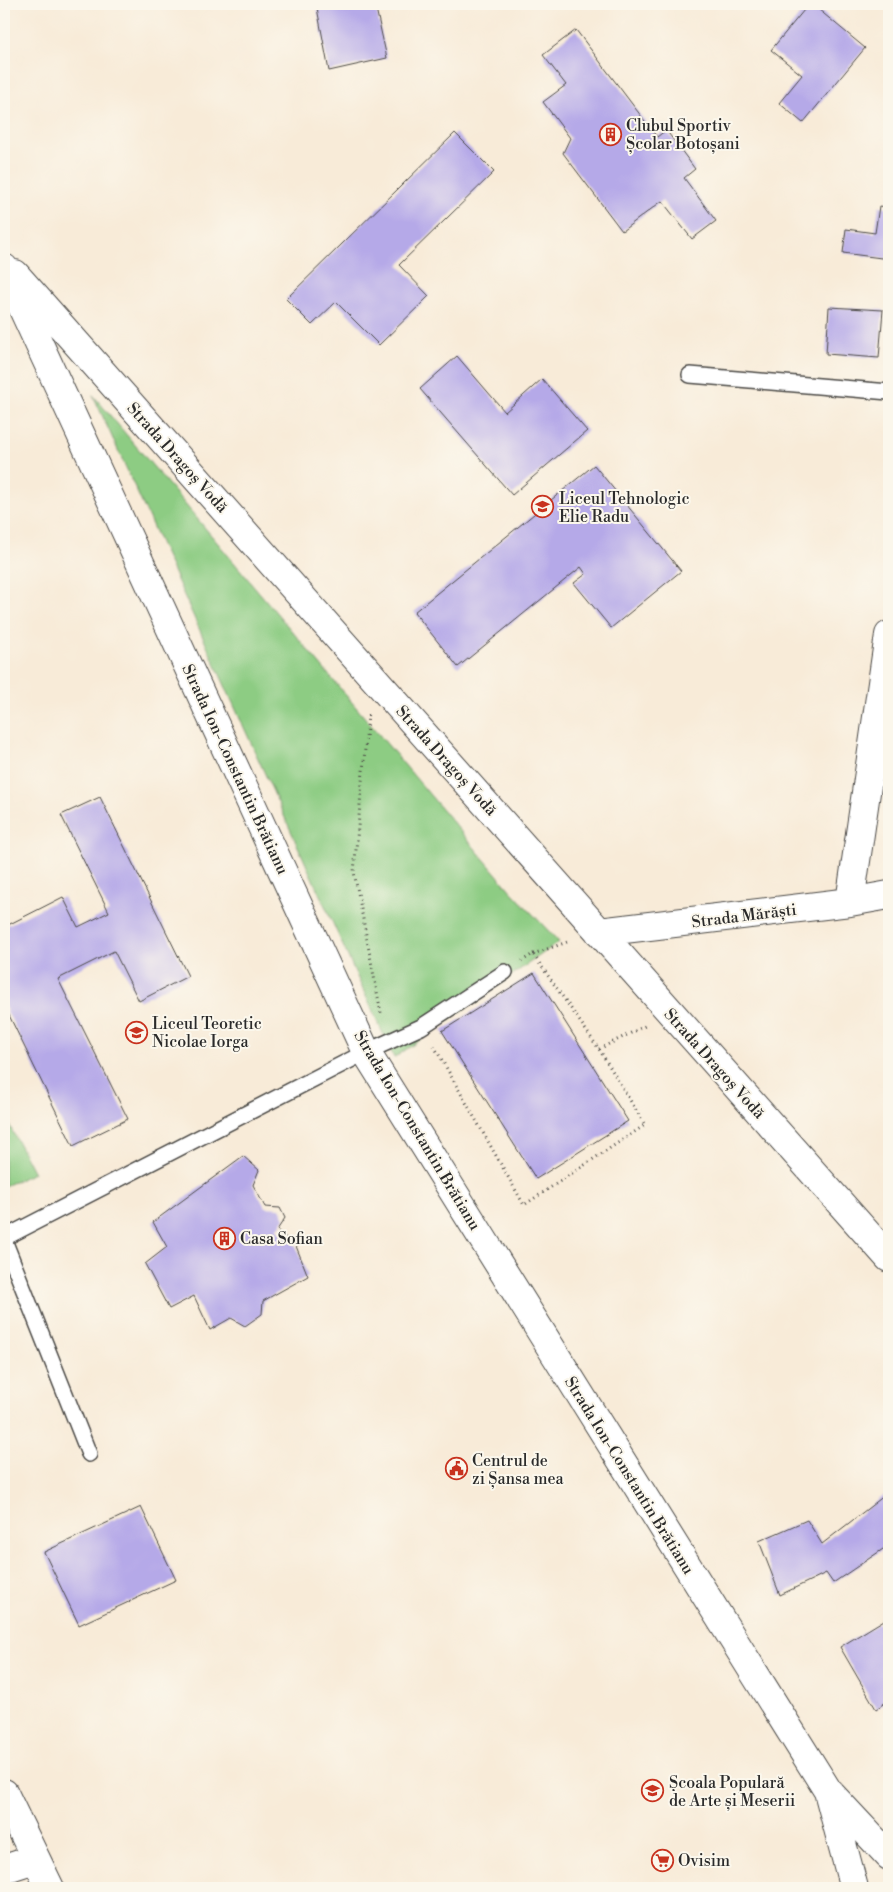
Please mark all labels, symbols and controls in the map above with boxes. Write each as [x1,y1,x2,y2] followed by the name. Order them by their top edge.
[626,116,740,154] place label: Clubul Sportiv Școlar Botoșani
[598,122,622,146] building icon: Clubul Sportiv Școlar Botoșani
[123,398,233,518] street label: Strada Dragoș Vodă
[559,489,690,527] place label: Liceul Tehnologic Elie Radu
[531,495,555,519] school or university icon: Liceul Tehnologic Elie Radu
[178,661,293,878] street label: Strada Ion-Constantin Brătianu
[392,701,502,821] street label: Strada Dragoș Vodă
[691,900,798,932] street label: Strada Mărăști
[660,1004,770,1124] street label: Strada Dragoș Vodă
[152,1014,262,1052] place label: Liceul Teoretic Nicolae Iorga
[124,1020,148,1044] school or university icon: Liceul Teoretic Nicolae Iorga
[349,1027,485,1234] street label: Strada Ion-Constantin Brătianu
[212,1226,236,1250] building icon: Casa Sofian
[240,1229,323,1249] place label: Casa Sofian
[560,1373,698,1578] street label: Strada Ion-Constantin Brătianu
[472,1451,565,1489] place label: Centrul de zi Șansa mea
[444,1457,468,1481] public building icon: Centrul de zi Șansa mea
[669,1773,795,1811] place label: Școala Populară de Arte și Meserii
[641,1779,665,1803] school or university icon: Școala Populară de Arte și Meserii
[650,1848,674,1872] supermarket icon: Ovisim
[678,1851,730,1871] place label: Ovisim

